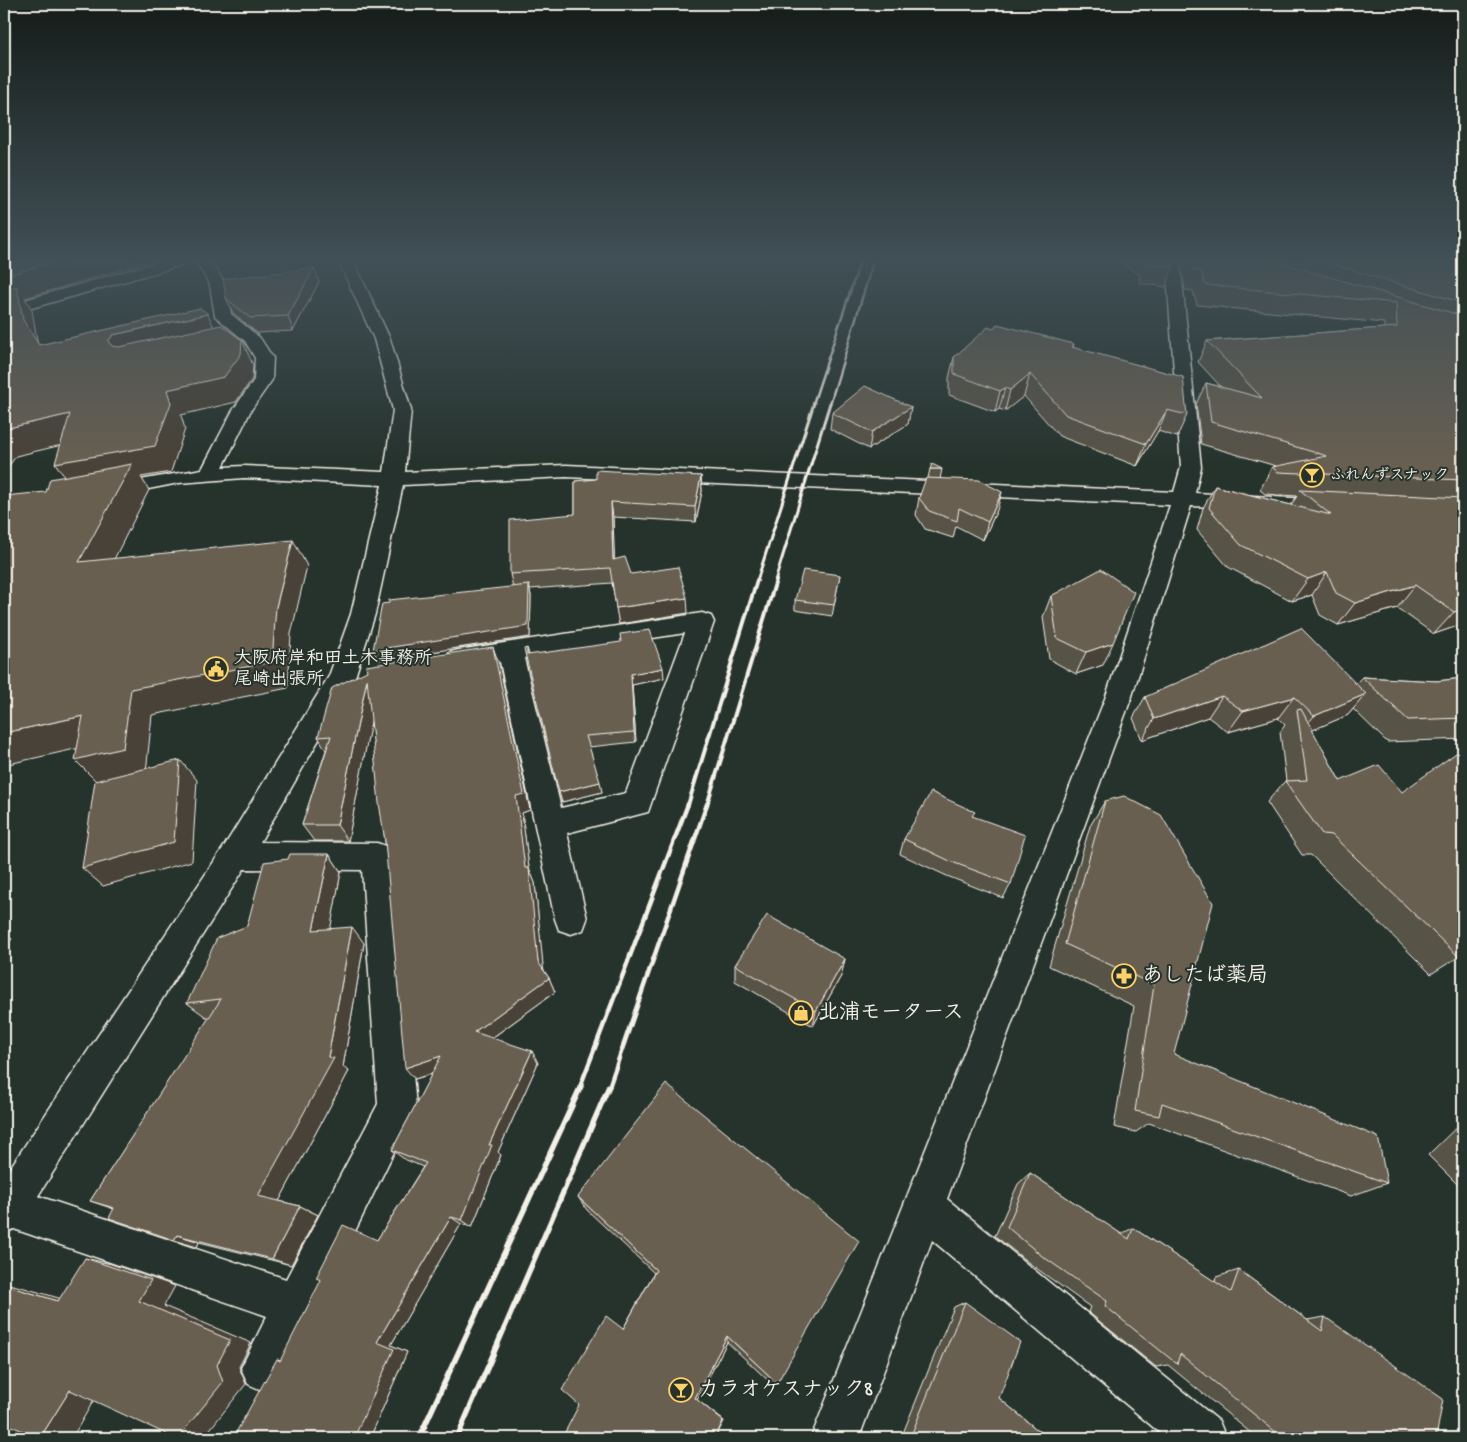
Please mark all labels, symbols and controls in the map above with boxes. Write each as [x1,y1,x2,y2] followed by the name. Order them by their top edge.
[1299,462,1325,488] bar icon: ふれんずスナック
[1330,464,1449,486] place label: ふれんずスナック
[234,646,432,693] place label: 大阪府岸和田土木事務所 尾崎出張所
[203,656,229,682] public building icon: 大阪府岸和田土木事務所 尾崎出張所
[1142,961,1268,991] place label: あしたば薬局
[1111,963,1137,989] pharmacy icon: あしたば薬局
[818,998,964,1028] place label: 北浦モータース
[788,1000,814,1026] shop icon: 北浦モータース
[698,1375,873,1405] place label: カラオケスナック8
[668,1377,694,1403] bar icon: カラオケスナック8

